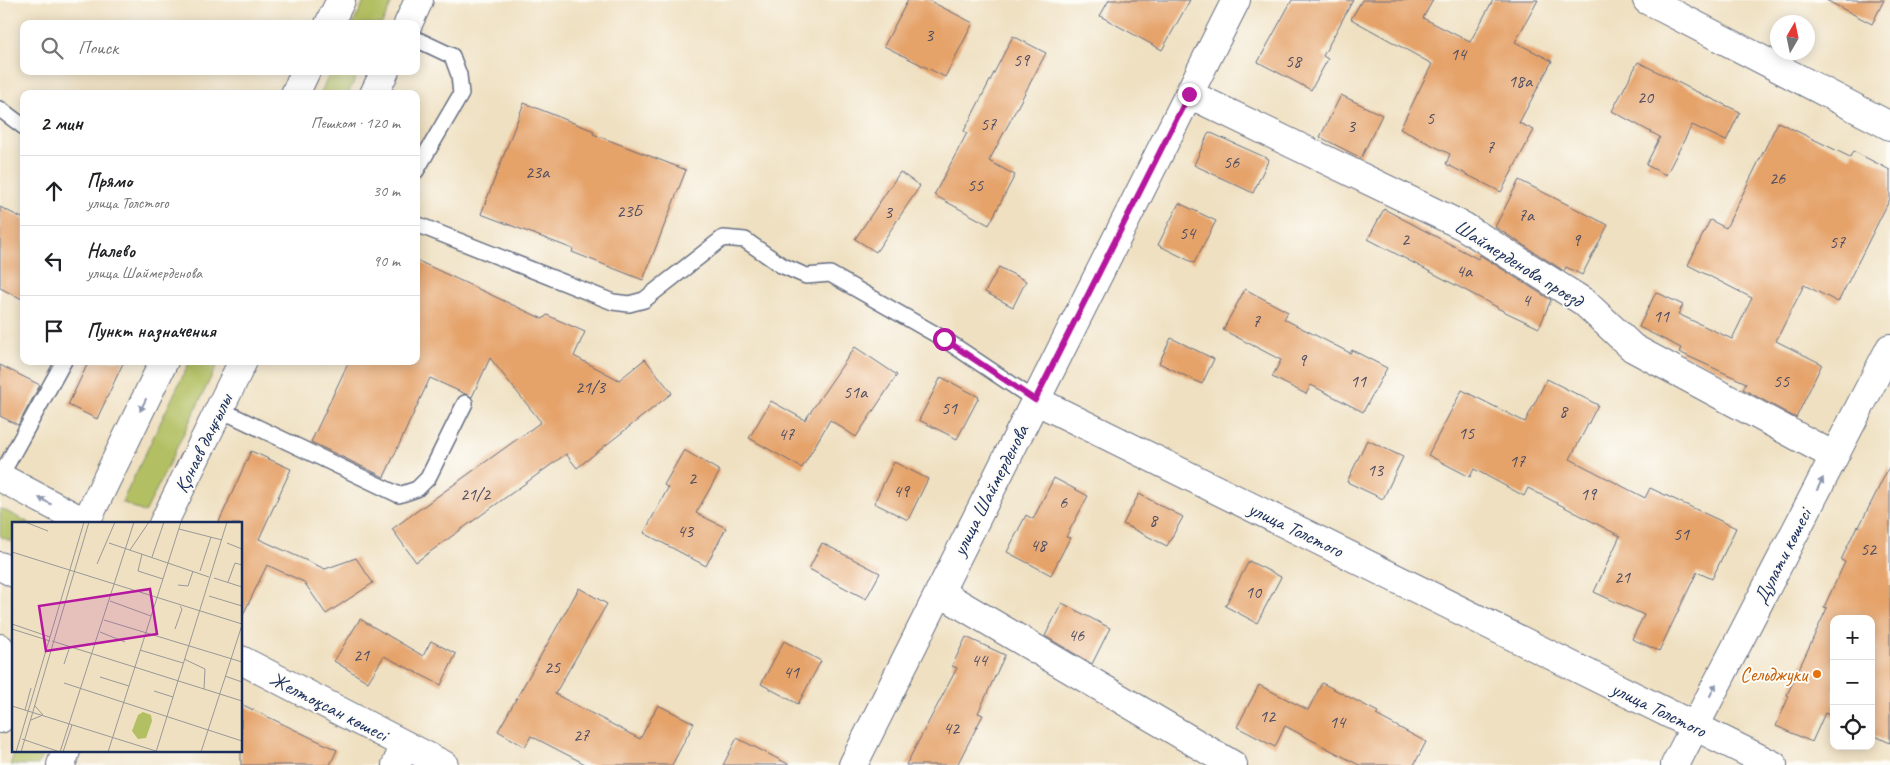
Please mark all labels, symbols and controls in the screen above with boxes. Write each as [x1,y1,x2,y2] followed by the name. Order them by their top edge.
[1770,15,1815,60] north arrow
[20,20,420,75] search box
[925,24,935,46] house number: 3
[38,34,66,62] icon: search
[78,36,118,60] text: Поиск
[1450,43,1468,65] house number: 14
[1013,49,1031,71] house number: 59
[1285,50,1303,72] house number: 58
[1508,70,1533,92] house number: 18а
[1178,83,1201,106] route end
[1637,86,1655,108] house number: 20
[1426,107,1435,129] house number: 5
[40,110,83,136] text: 2 мин
[311,113,400,133] text: Пешком · 120 m
[980,113,997,135] house number: 57
[1347,115,1357,137] house number: 3
[1486,136,1495,158] house number: 7
[1223,151,1240,173] house number: 56
[525,161,550,183] house number: 23а
[1769,167,1786,189] house number: 26
[87,169,132,193] text: Прямо
[967,174,984,196] house number: 55
[40,177,68,205] icon: ahead
[373,181,400,201] text: 30 m
[87,193,169,213] text: улица Толстого
[616,200,645,222] house number: 23Б
[884,201,894,223] house number: 3
[1518,204,1535,226] house number: 7а
[1450,214,1590,314] street label: Шаймерденова проезд
[1179,222,1197,244] house number: 54
[1401,228,1411,250] house number: 2
[1572,229,1582,251] house number: 9
[1829,231,1846,253] house number: 57
[87,239,135,263] text: Налево
[40,247,68,275] icon: left
[373,251,400,271] text: 90 m
[1456,260,1473,282] house number: 4а
[87,263,202,283] text: улица Шаймерденова
[1522,289,1532,311] house number: 4
[1653,305,1670,327] house number: 11
[1252,310,1261,332] house number: 7
[40,317,68,345] icon: arrive
[87,319,216,343] text: Пункт назначения
[933,328,956,351] route start
[1298,349,1308,371] house number: 9
[1350,370,1367,392] house number: 11
[1773,370,1790,392] house number: 55
[575,376,607,398] house number: 21/3
[843,381,868,403] house number: 51а
[169,388,239,497] street label: Қонаев даңғылы
[941,397,958,419] house number: 51
[139,398,147,412] one-way arrow
[1559,400,1569,422] house number: 8
[946,419,1035,561] street label: улица Шаймерденова
[1458,422,1475,444] house number: 15
[778,423,795,445] house number: 47
[1509,450,1526,472] house number: 17
[1367,459,1385,481] house number: 13
[688,467,698,489] house number: 2
[1816,476,1824,491] one-way arrow
[893,480,911,502] house number: 49
[460,483,492,505] house number: 21/2
[1580,483,1598,505] house number: 19
[1059,491,1068,513] house number: 6
[1244,495,1348,563] street label: улица Толстого
[38,497,52,505] one-way arrow
[1748,502,1818,608] street label: Дулати көшесі
[1149,509,1159,531] house number: 8
[677,520,695,542] house number: 43
[12,522,242,752] inset map
[1673,523,1690,545] house number: 51
[1030,534,1048,556] house number: 48
[1860,538,1878,560] house number: 52
[1614,566,1631,588] house number: 21
[1245,581,1263,603] house number: 10
[1830,615,1875,750] map controls
[1830,615,1875,660] button: +
[1068,624,1085,646] house number: 46
[353,644,370,666] house number: 21
[971,649,989,671] house number: 44
[544,656,561,678] house number: 25
[1830,660,1875,705] button: −
[783,661,800,683] house number: 41
[1740,662,1809,687] place label: Сельджуки
[266,666,394,748] street label: Желтоқсан көшесі
[1811,668,1823,680] marker: Сельджуки
[1607,675,1711,743] street label: улица Толстого
[1709,683,1717,698] one-way arrow
[1259,705,1277,727] house number: 12
[1830,705,1875,750] button: locate
[1329,711,1347,733] house number: 14
[943,717,961,739] house number: 42
[573,724,590,746] house number: 27

